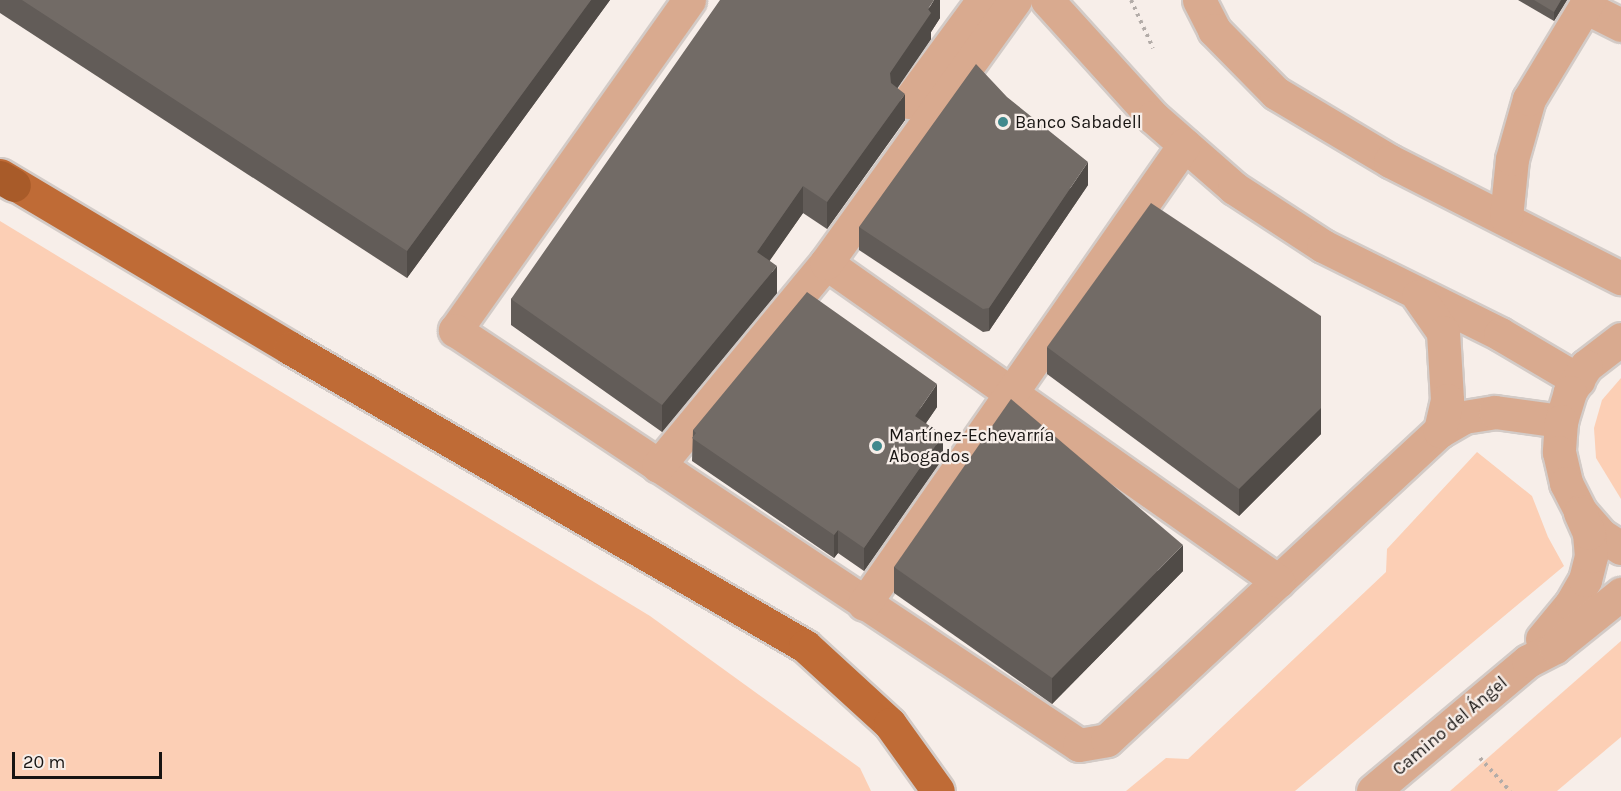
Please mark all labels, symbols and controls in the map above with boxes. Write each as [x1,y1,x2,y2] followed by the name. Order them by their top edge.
[1015,111,1142,133] place label: Banco Sabadell
[996,115,1010,129] marker: Banco Sabadell
[889,425,1054,468] place label: Martínez-Echevarría Abogados
[870,439,884,453] marker: Martínez-Echevarría Abogados
[1388,672,1512,780] street label: Camino del Ángel
[15,740,165,778] scale bar
[23,751,65,773] text: 20 m

